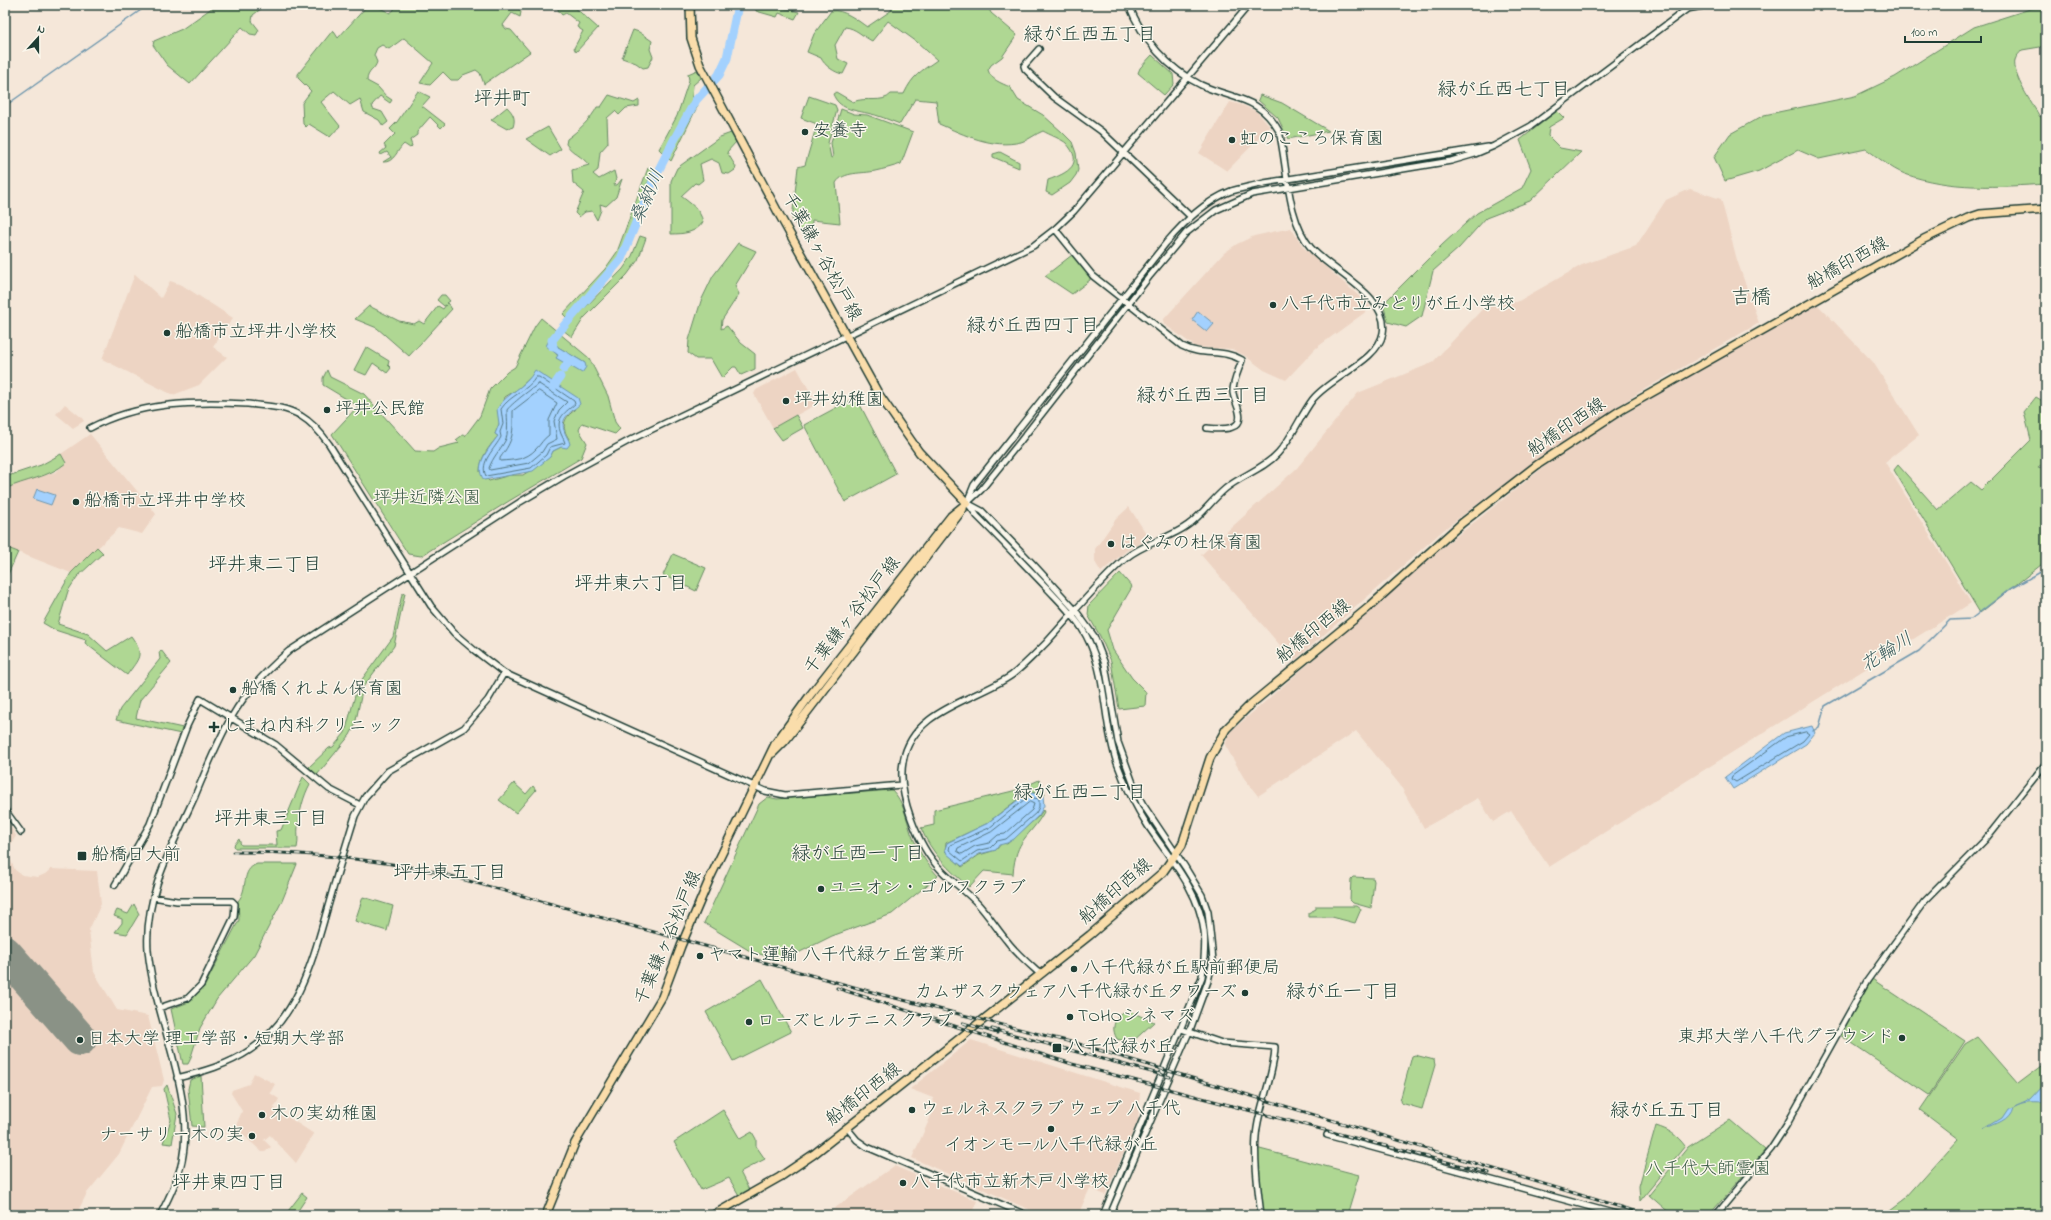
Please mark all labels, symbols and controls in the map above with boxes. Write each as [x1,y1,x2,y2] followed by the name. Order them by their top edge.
[18,18,58,58] north arrow
[1905,18,1981,44] scale bar
[35,21,48,38] text: N
[1023,22,1157,49] district label: 緑が丘西五丁目
[1911,24,1938,42] text: 100 m
[1437,77,1571,104] district label: 緑が丘西七丁目
[473,86,531,113] district label: 坪井町
[813,119,867,145] place label: 安養寺
[800,127,810,137] marker: 安養寺
[1240,127,1384,153] place label: 虹のこころ保育園
[1227,135,1237,145] marker: 虹のこころ保育園
[624,165,672,229] water label: 桑納川
[775,188,867,326] street label: 千葉鎌ヶ谷松戸線
[1802,231,1894,297] street label: 船橋印西線
[1731,284,1771,313] district label: 吉橋
[1281,292,1515,318] place label: 八千代市立みどりが丘小学校
[1268,300,1278,310] marker: 八千代市立みどりが丘小学校
[966,313,1100,340] district label: 緑が丘西四丁目
[175,320,337,346] place label: 船橋市立坪井小学校
[162,328,172,338] marker: 船橋市立坪井小学校
[1136,383,1270,410] district label: 緑が丘西三丁目
[794,388,884,414] place label: 坪井幼稚園
[1522,392,1612,464] street label: 船橋印西線
[781,396,791,406] marker: 坪井幼稚園
[335,397,425,423] place label: 坪井公民館
[322,405,332,415] marker: 坪井公民館
[373,486,481,512] park label: 坪井近隣公園
[84,489,246,515] place label: 船橋市立坪井中学校
[71,497,81,507] marker: 船橋市立坪井中学校
[1119,531,1262,557] place label: はぐみの杜保育園
[1106,539,1116,549] marker: はぐみの杜保育園
[798,551,908,681] street label: 千葉鎌ヶ谷松戸線
[208,552,322,579] district label: 坪井東二丁目
[574,571,688,598] district label: 坪井東六丁目
[1271,594,1357,670] street label: 船橋印西線
[1856,626,1918,680] water label: 花輪川
[241,677,403,703] place label: 船橋くれよん保育園
[228,685,238,695] marker: 船橋くれよん保育園
[223,714,403,740] place label: しまね内科クリニック
[208,721,220,733] marker: しまね内科クリニック
[1013,780,1147,807] district label: 緑が丘西二丁目
[214,806,328,833] district label: 坪井東三丁目
[791,841,925,868] district label: 緑が丘西一丁目
[91,843,181,869] place label: 船橋日大前
[76,850,88,862] marker: 船橋日大前
[1074,853,1158,931] street label: 船橋印西線
[393,860,507,887] district label: 坪井東五丁目
[629,867,709,1009] street label: 千葉鎌ヶ谷松戸線
[829,876,1026,902] place label: ユニオン・ゴルフクラブ
[816,884,826,894] marker: ユニオン・ゴルフクラブ
[708,943,965,969] place label: ヤマト運輸 八千代緑ケ丘営業所
[695,951,705,961] marker: ヤマト運輸 八千代緑ケ丘営業所
[1082,956,1280,982] place label: 八千代緑が丘駅前郵便局
[1069,964,1079,974] marker: 八千代緑が丘駅前郵便局
[1286,979,1400,1006] district label: 緑が丘一丁目
[915,980,1237,1006] place label: カムザスクウェア八千代緑が丘タワーズ
[1240,988,1250,998] marker: カムザスクウェア八千代緑が丘タワーズ
[1078,1004,1194,1030] place label: TOHOシネマズ
[757,1009,954,1035] place label: ローズヒルテニスクラブ
[1065,1012,1075,1022] marker: TOHOシネマズ
[744,1017,754,1027] marker: ローズヒルテニスクラブ
[1678,1025,1894,1051] place label: 東邦大学八千代グラウンド
[88,1027,345,1053] place label: 日本大学 理工学部・短期大学部
[1897,1033,1907,1043] marker: 東邦大学八千代グラウンド
[75,1035,85,1045] marker: 日本大学 理工学部・短期大学部
[1066,1035,1174,1061] place label: 八千代緑が丘
[1051,1042,1063,1054] marker: 八千代緑が丘
[821,1057,907,1133] street label: 船橋印西線
[920,1097,1181,1123] place label: ウェルネスクラブ ウェブ 八千代
[1610,1098,1724,1125] district label: 緑が丘五丁目
[270,1102,378,1128] place label: 木の実幼稚園
[907,1105,917,1115] marker: ウェルネスクラブ ウェブ 八千代
[257,1110,267,1120] marker: 木の実幼稚園
[99,1123,244,1149] place label: ナーサリー木の実
[1046,1124,1056,1134] marker: イオンモール八千代緑が丘
[247,1131,257,1141] marker: ナーサリー木の実
[944,1133,1158,1159] place label: イオンモール八千代緑が丘
[1645,1157,1771,1183] park label: 八千代大師霊園
[172,1170,286,1197] district label: 坪井東四丁目
[911,1170,1109,1196] place label: 八千代市立新木戸小学校
[898,1178,908,1188] marker: 八千代市立新木戸小学校

